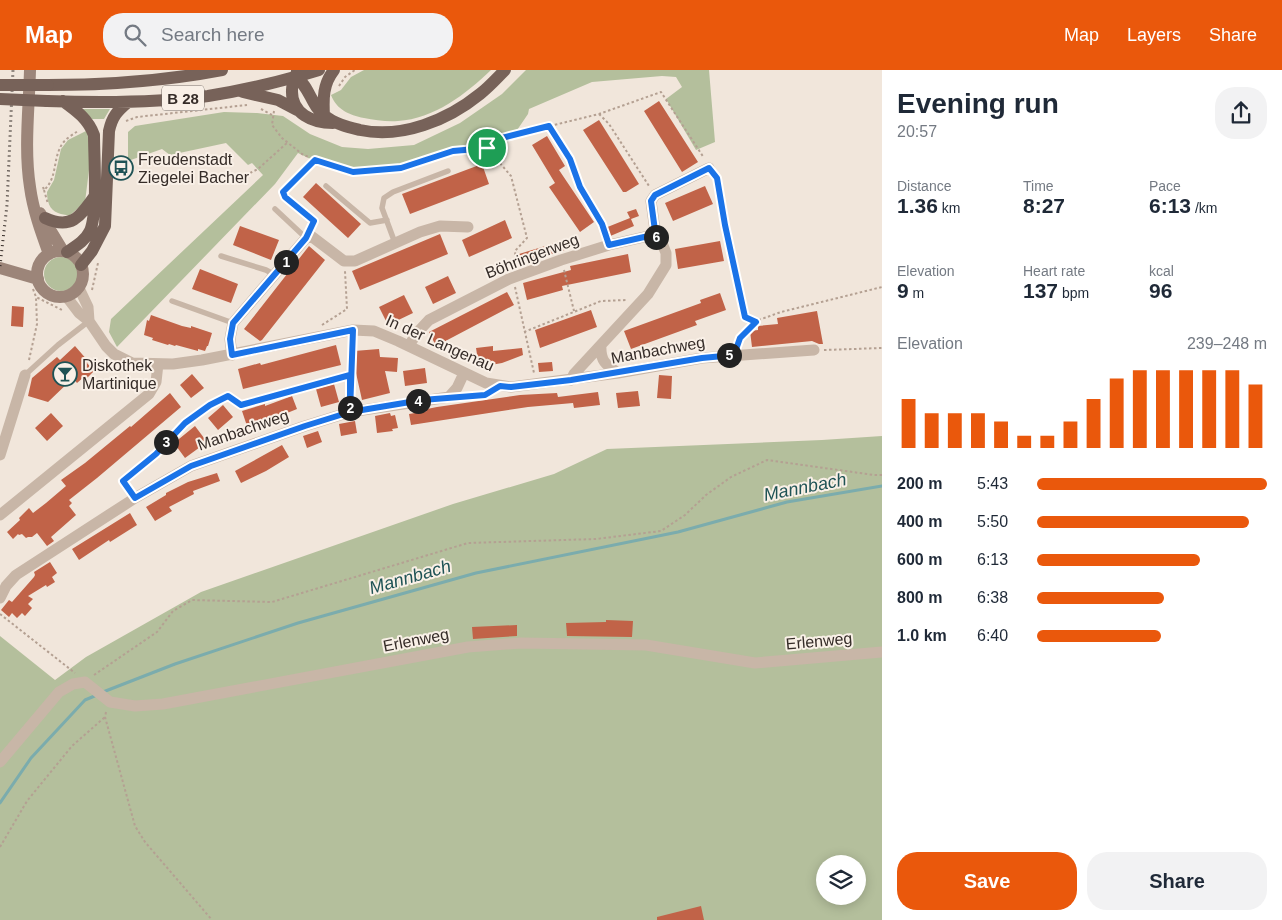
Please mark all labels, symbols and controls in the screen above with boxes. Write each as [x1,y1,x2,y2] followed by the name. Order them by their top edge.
[103,13,453,58] search box
[25,21,73,48] text: Map
[121,21,149,49] icon: search
[161,24,265,45] text: Search here
[1064,25,1099,45] text: Map
[1127,25,1181,45] text: Layers
[1209,25,1257,45] text: Share
[162,85,204,110] road number: B 28
[1215,87,1267,139] button: share
[897,88,1059,119] text: Evening run
[897,123,937,140] text: 20:57
[466,127,508,169] pin
[473,134,501,162] icon: arrive
[138,151,250,186] place label: Freudenstadt Ziegelei Bacher
[108,155,134,181] bus stop icon: Freudenstadt Ziegelei Bacher
[897,178,951,194] text: Distance
[1023,178,1054,194] text: Time
[1149,178,1181,194] text: Pace
[897,194,938,217] text: 1.36
[1023,194,1065,217] text: 8:27
[1149,194,1191,217] text: 6:13
[938,200,960,216] text: km
[1191,200,1217,216] text: /km
[644,224,668,250] pin: 6
[653,229,660,245] text: 6
[483,230,581,282] street label: Böhringerweg
[274,250,298,274] pin: 1
[283,254,290,270] text: 1
[897,263,955,279] text: Elevation
[1023,263,1085,279] text: Heart rate
[1149,263,1174,279] text: kcal
[897,279,909,302] text: 9
[1023,279,1058,302] text: 137
[1149,279,1172,302] text: 96
[909,285,924,301] text: m
[1058,285,1089,301] text: bpm
[383,312,497,374] street label: In der Langenau
[610,333,706,367] street label: Manbachweg
[897,335,963,352] text: Elevation
[1187,335,1267,352] text: 239–248 m
[716,342,742,368] pin: 5
[726,347,733,363] text: 5
[82,357,157,392] place label: Diskothek Martinique
[52,361,78,387] bar icon: Diskothek Martinique
[406,388,430,414] pin: 4
[415,393,422,409] text: 4
[338,396,362,420] pin: 2
[347,400,354,416] text: 2
[195,406,291,454] street label: Manbachweg
[154,430,178,454] pin: 3
[163,434,170,450] text: 3
[762,469,848,505] water label: Mannbach
[897,475,942,492] text: 200 m
[977,475,1008,492] text: 5:43
[897,513,942,530] text: 400 m
[977,513,1008,530] text: 5:50
[897,551,942,568] text: 600 m
[977,551,1008,568] text: 6:13
[367,556,453,598] water label: Mannbach
[897,589,942,606] text: 800 m
[977,589,1008,606] text: 6:38
[382,625,450,655] street label: Erlenweg
[897,627,947,644] text: 1.0 km
[977,627,1008,644] text: 6:40
[785,630,853,652] street label: Erlenweg
[897,852,1077,910] button: Save
[1087,852,1267,910] button: Share
[816,855,866,905] map controls
[816,855,866,905] button: layers

